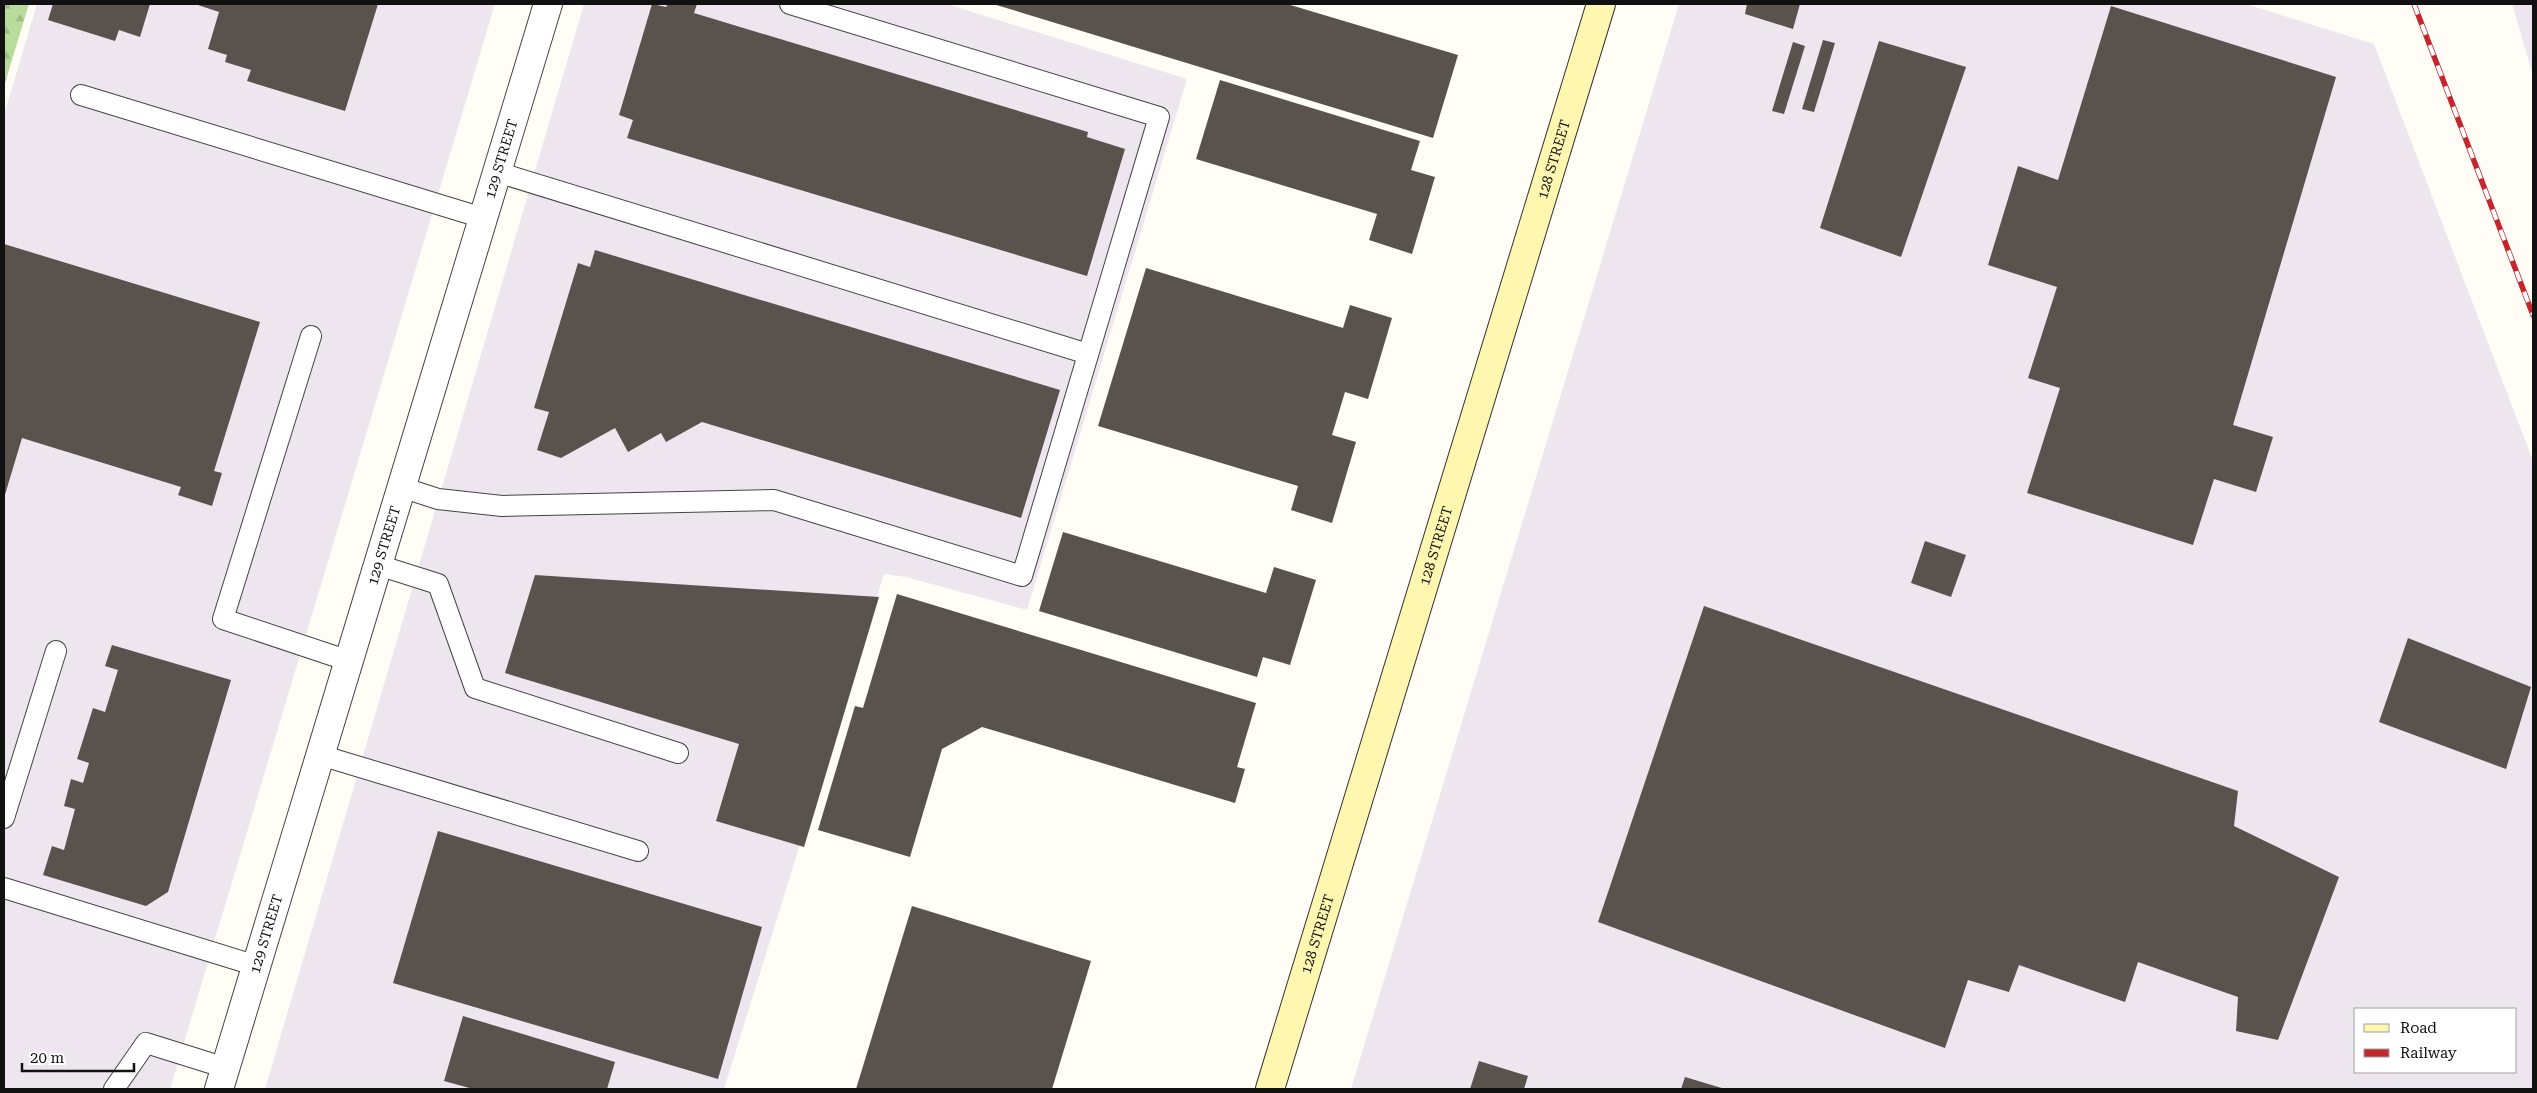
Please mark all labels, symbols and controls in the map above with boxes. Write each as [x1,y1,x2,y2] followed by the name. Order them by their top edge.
[482,117,521,200] street label: 129 STREET
[1534,118,1573,201] street label: 128 STREET
[364,504,403,587] street label: 129 STREET
[1416,504,1455,587] street label: 128 STREET
[246,892,286,975] street label: 129 STREET
[1298,893,1337,976] street label: 128 STREET
[2354,1008,2517,1073] legend
[2400,1019,2437,1037] text: Road
[22,1040,135,1072] scale bar
[2400,1044,2457,1062] text: Railway
[30,1049,65,1067] text: 20 m

